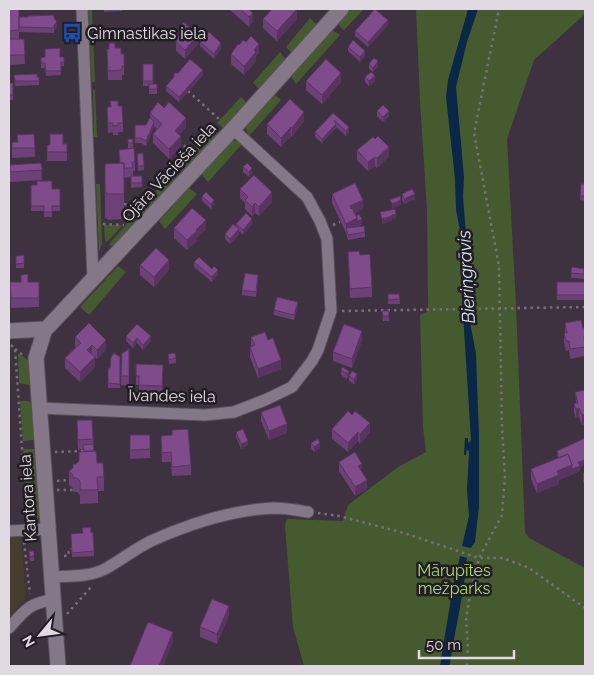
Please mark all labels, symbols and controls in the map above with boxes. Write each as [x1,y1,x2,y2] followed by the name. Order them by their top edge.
[61,22,83,44] bus stop icon: Ģimnastikas iela
[87,24,206,43] place label: Ģimnastikas iela
[118,118,220,226] street label: Ojāra Vācieša iela
[453,229,479,324] water label: Bieriņgrāvis
[127,386,216,406] street label: Īvandes iela
[15,454,41,542] street label: Kantora iela
[417,561,491,598] park label: Mārupītes mežparks
[15,610,65,660] north arrow
[419,628,514,660] scale bar
[19,633,38,650] text: N
[426,636,461,654] text: 50 m

